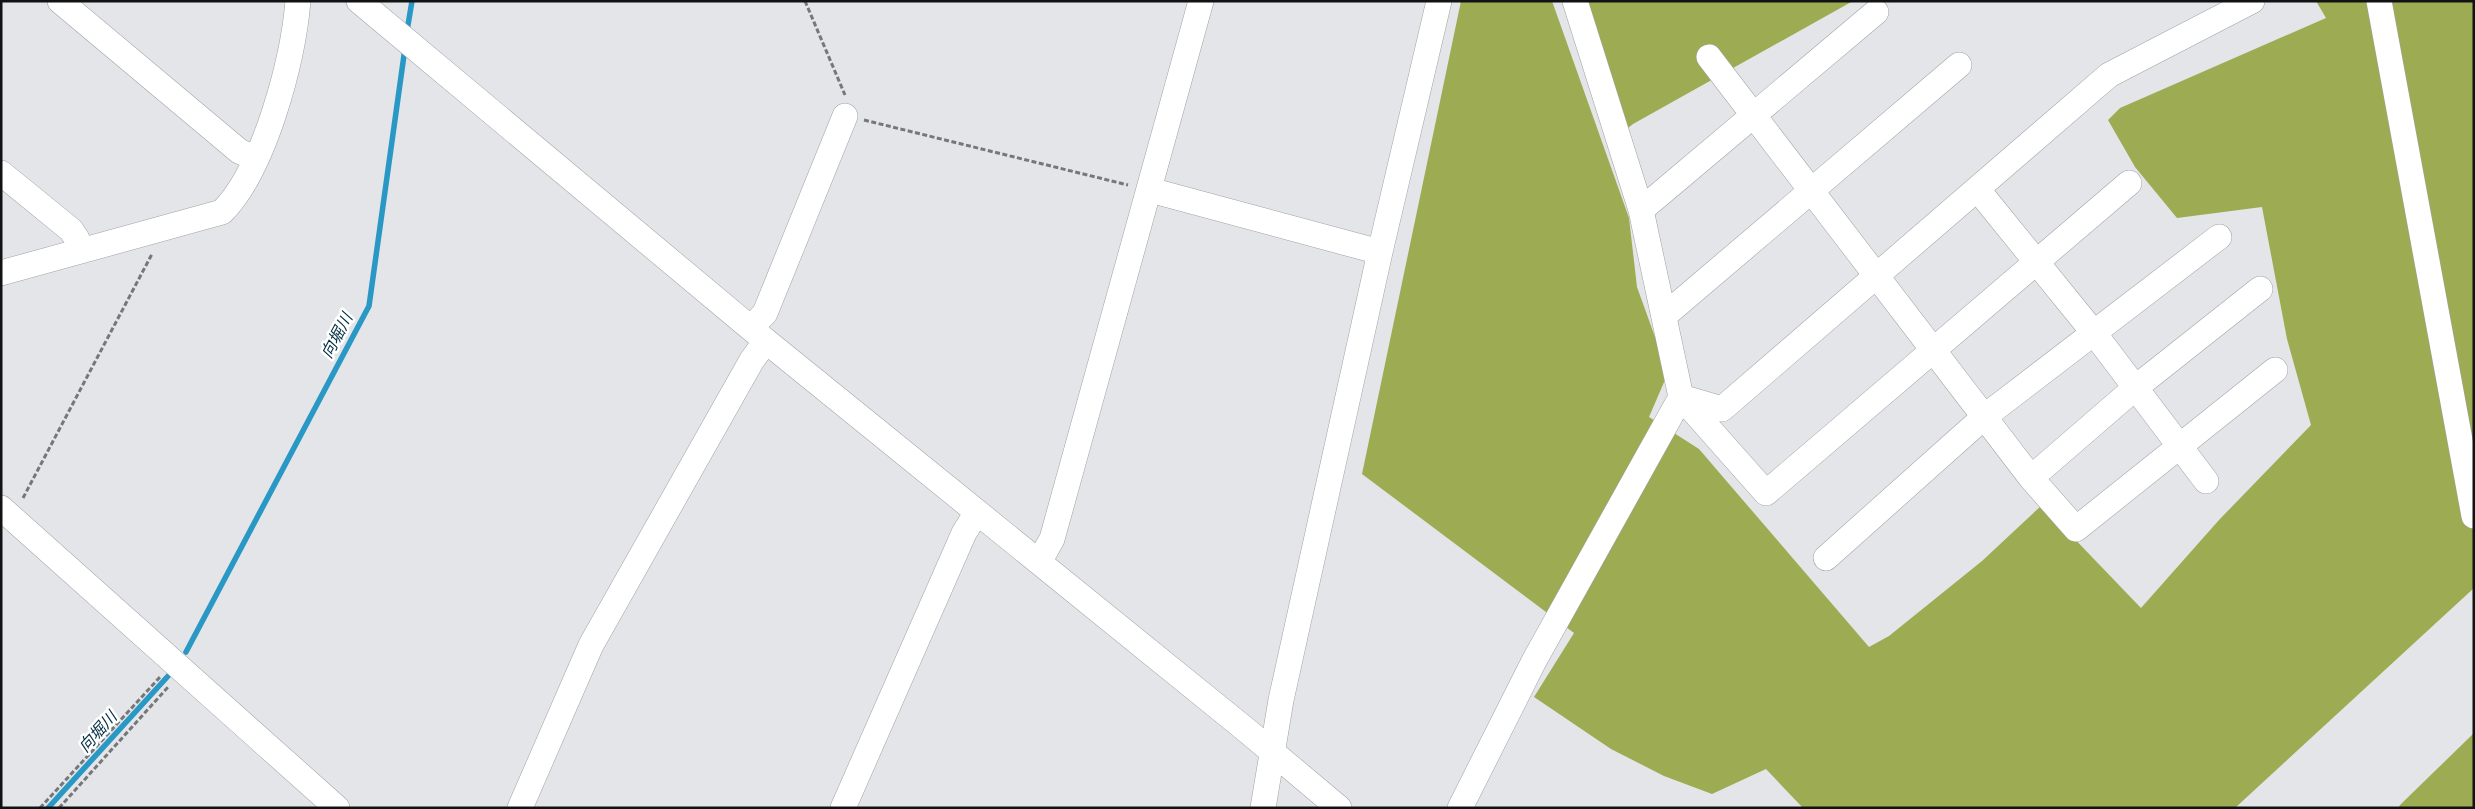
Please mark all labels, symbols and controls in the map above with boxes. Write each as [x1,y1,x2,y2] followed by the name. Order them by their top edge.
[317,308,358,362] water label: 向堀川
[75,706,123,757] water label: 向堀川

